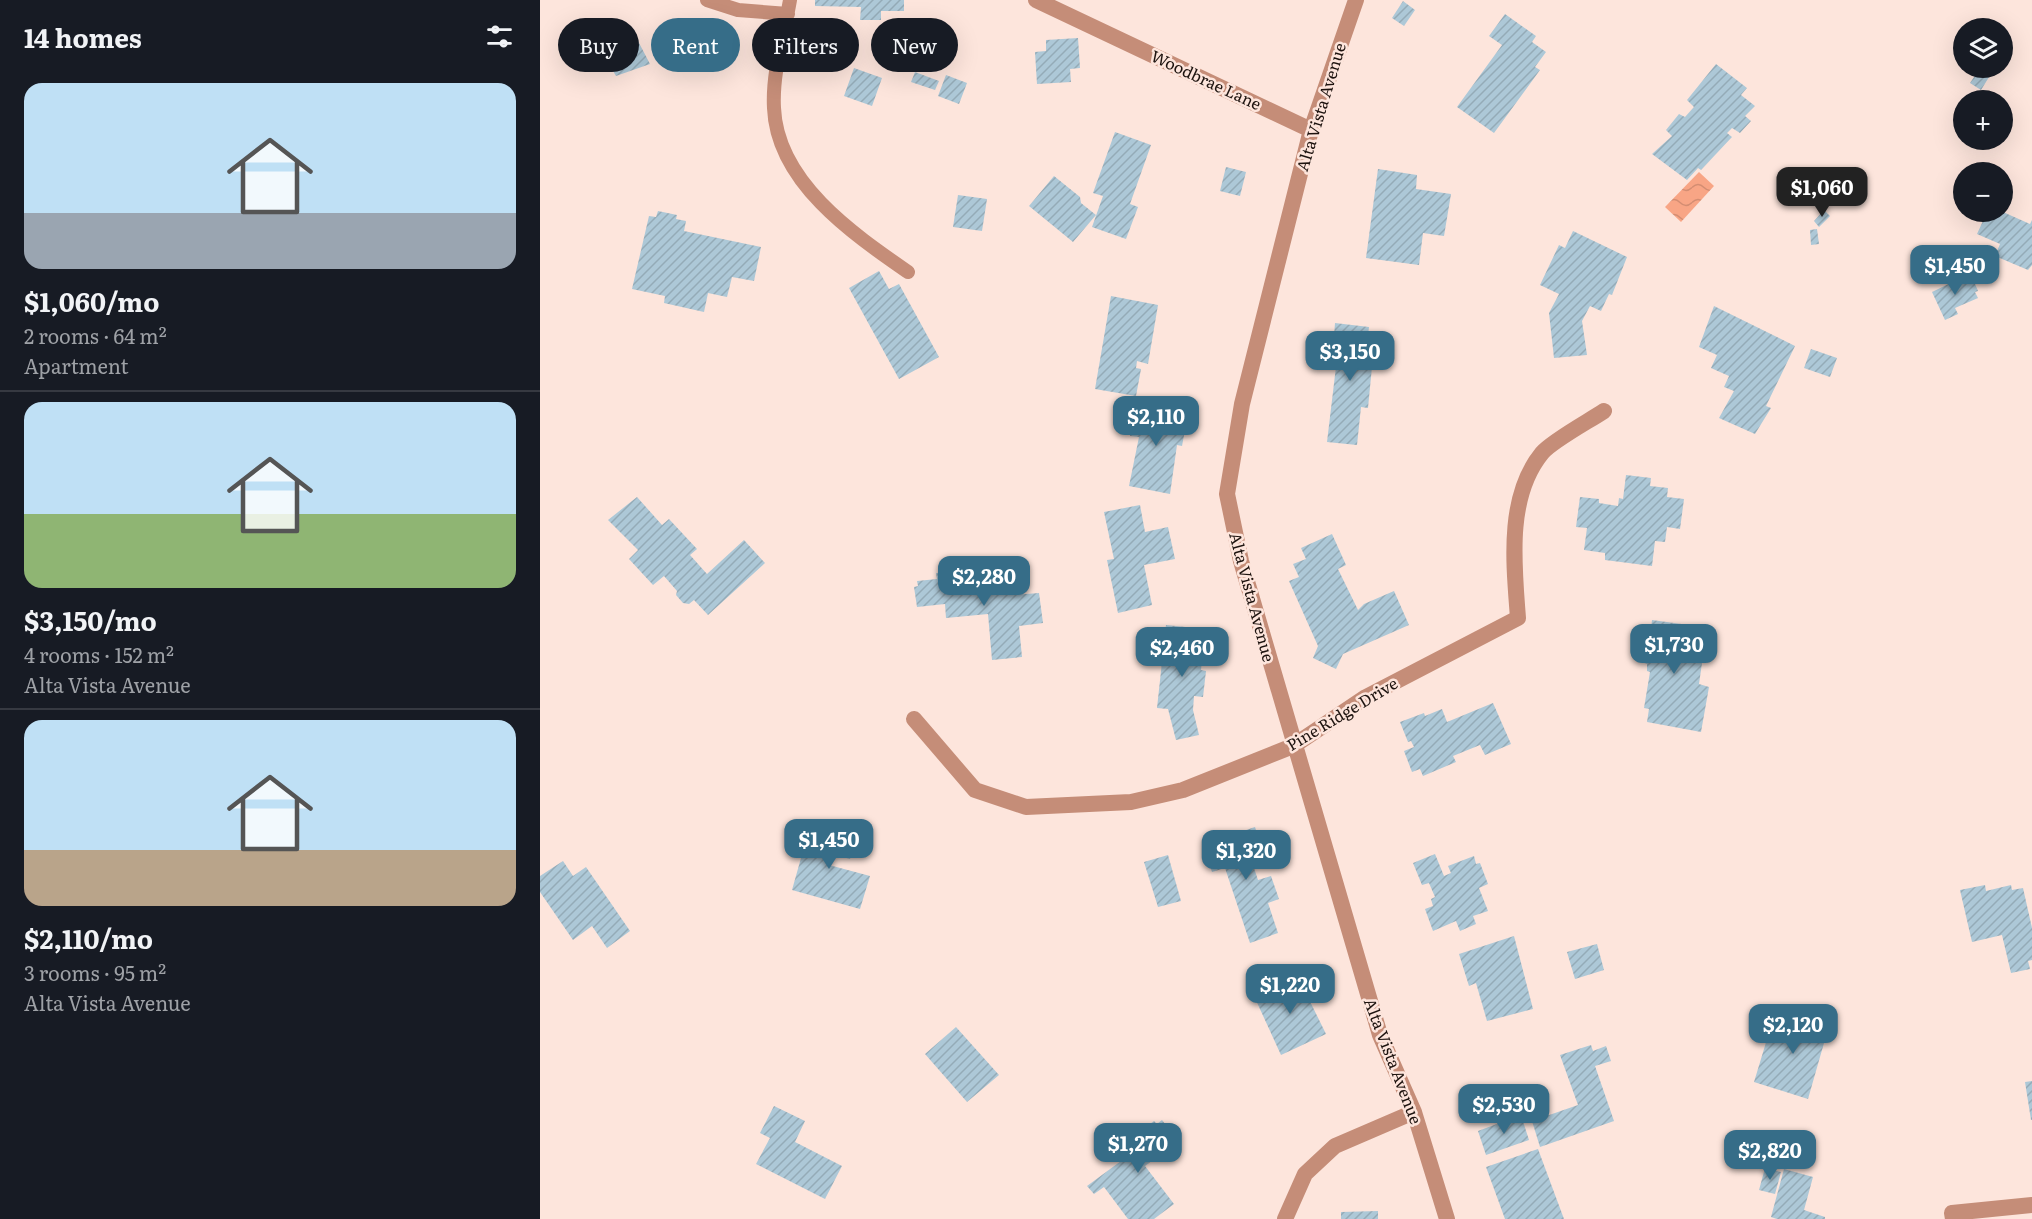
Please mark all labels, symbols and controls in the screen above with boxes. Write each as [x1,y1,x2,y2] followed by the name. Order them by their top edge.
[24,17,142,56] text: 14 homes
[558,18,639,72] chip: Buy
[651,18,740,72] chip: Rent
[752,18,859,72] chip: Filters
[871,18,958,72] chip: New
[1953,18,2013,222] map controls
[1953,18,2013,78] button: layers
[483,20,516,53] icon: filters
[1289,39,1351,174] street label: Alta Vista Avenue
[1147,43,1266,115] street label: Woodbrae Lane
[1953,90,2013,150] button: +
[216,122,324,230] icon: home
[1953,162,2013,222] button: −
[1773,167,1871,218] pin: $1,060
[1790,171,1854,201] text: $1,060
[1906,245,2004,296] pin: $1,450
[1924,249,1986,279] text: $1,450
[24,281,159,320] text: $1,060/mo
[24,320,167,350] text: 2 rooms · 64 m²
[1301,331,1399,382] pin: $3,150
[1319,335,1381,365] text: $3,150
[24,350,129,380] text: Apartment
[1107,396,1205,447] pin: $2,110
[1127,400,1185,430] text: $2,110
[216,441,324,549] icon: home
[1224,529,1282,664] street label: Alta Vista Avenue
[935,556,1033,607] pin: $2,280
[952,560,1016,590] text: $2,280
[24,600,157,639] text: $3,150/mo
[1625,624,1723,675] pin: $1,730
[1133,627,1231,678] pin: $2,460
[1644,628,1704,658] text: $1,730
[1150,631,1214,661] text: $2,460
[24,639,174,669] text: 4 rooms · 152 m²
[24,669,191,699] text: Alta Vista Avenue
[1281,670,1402,756] street label: Pine Ridge Drive
[216,759,324,867] icon: home
[780,819,878,870] pin: $1,450
[798,823,860,853] text: $1,450
[1197,830,1295,881] pin: $1,320
[1216,834,1276,864] text: $1,320
[24,918,153,957] text: $2,110/mo
[24,957,166,987] text: 3 rooms · 95 m²
[1241,964,1339,1015] pin: $1,220
[1260,968,1320,998] text: $1,220
[24,987,191,1017] text: Alta Vista Avenue
[1359,994,1429,1127] street label: Alta Vista Avenue
[1744,1004,1842,1055] pin: $2,120
[1763,1008,1823,1038] text: $2,120
[1455,1084,1553,1135] pin: $2,530
[1472,1088,1536,1118] text: $2,530
[1089,1123,1187,1174] pin: $1,270
[1108,1127,1168,1157] text: $1,270
[1721,1130,1819,1181] pin: $2,820
[1738,1134,1802,1164] text: $2,820

